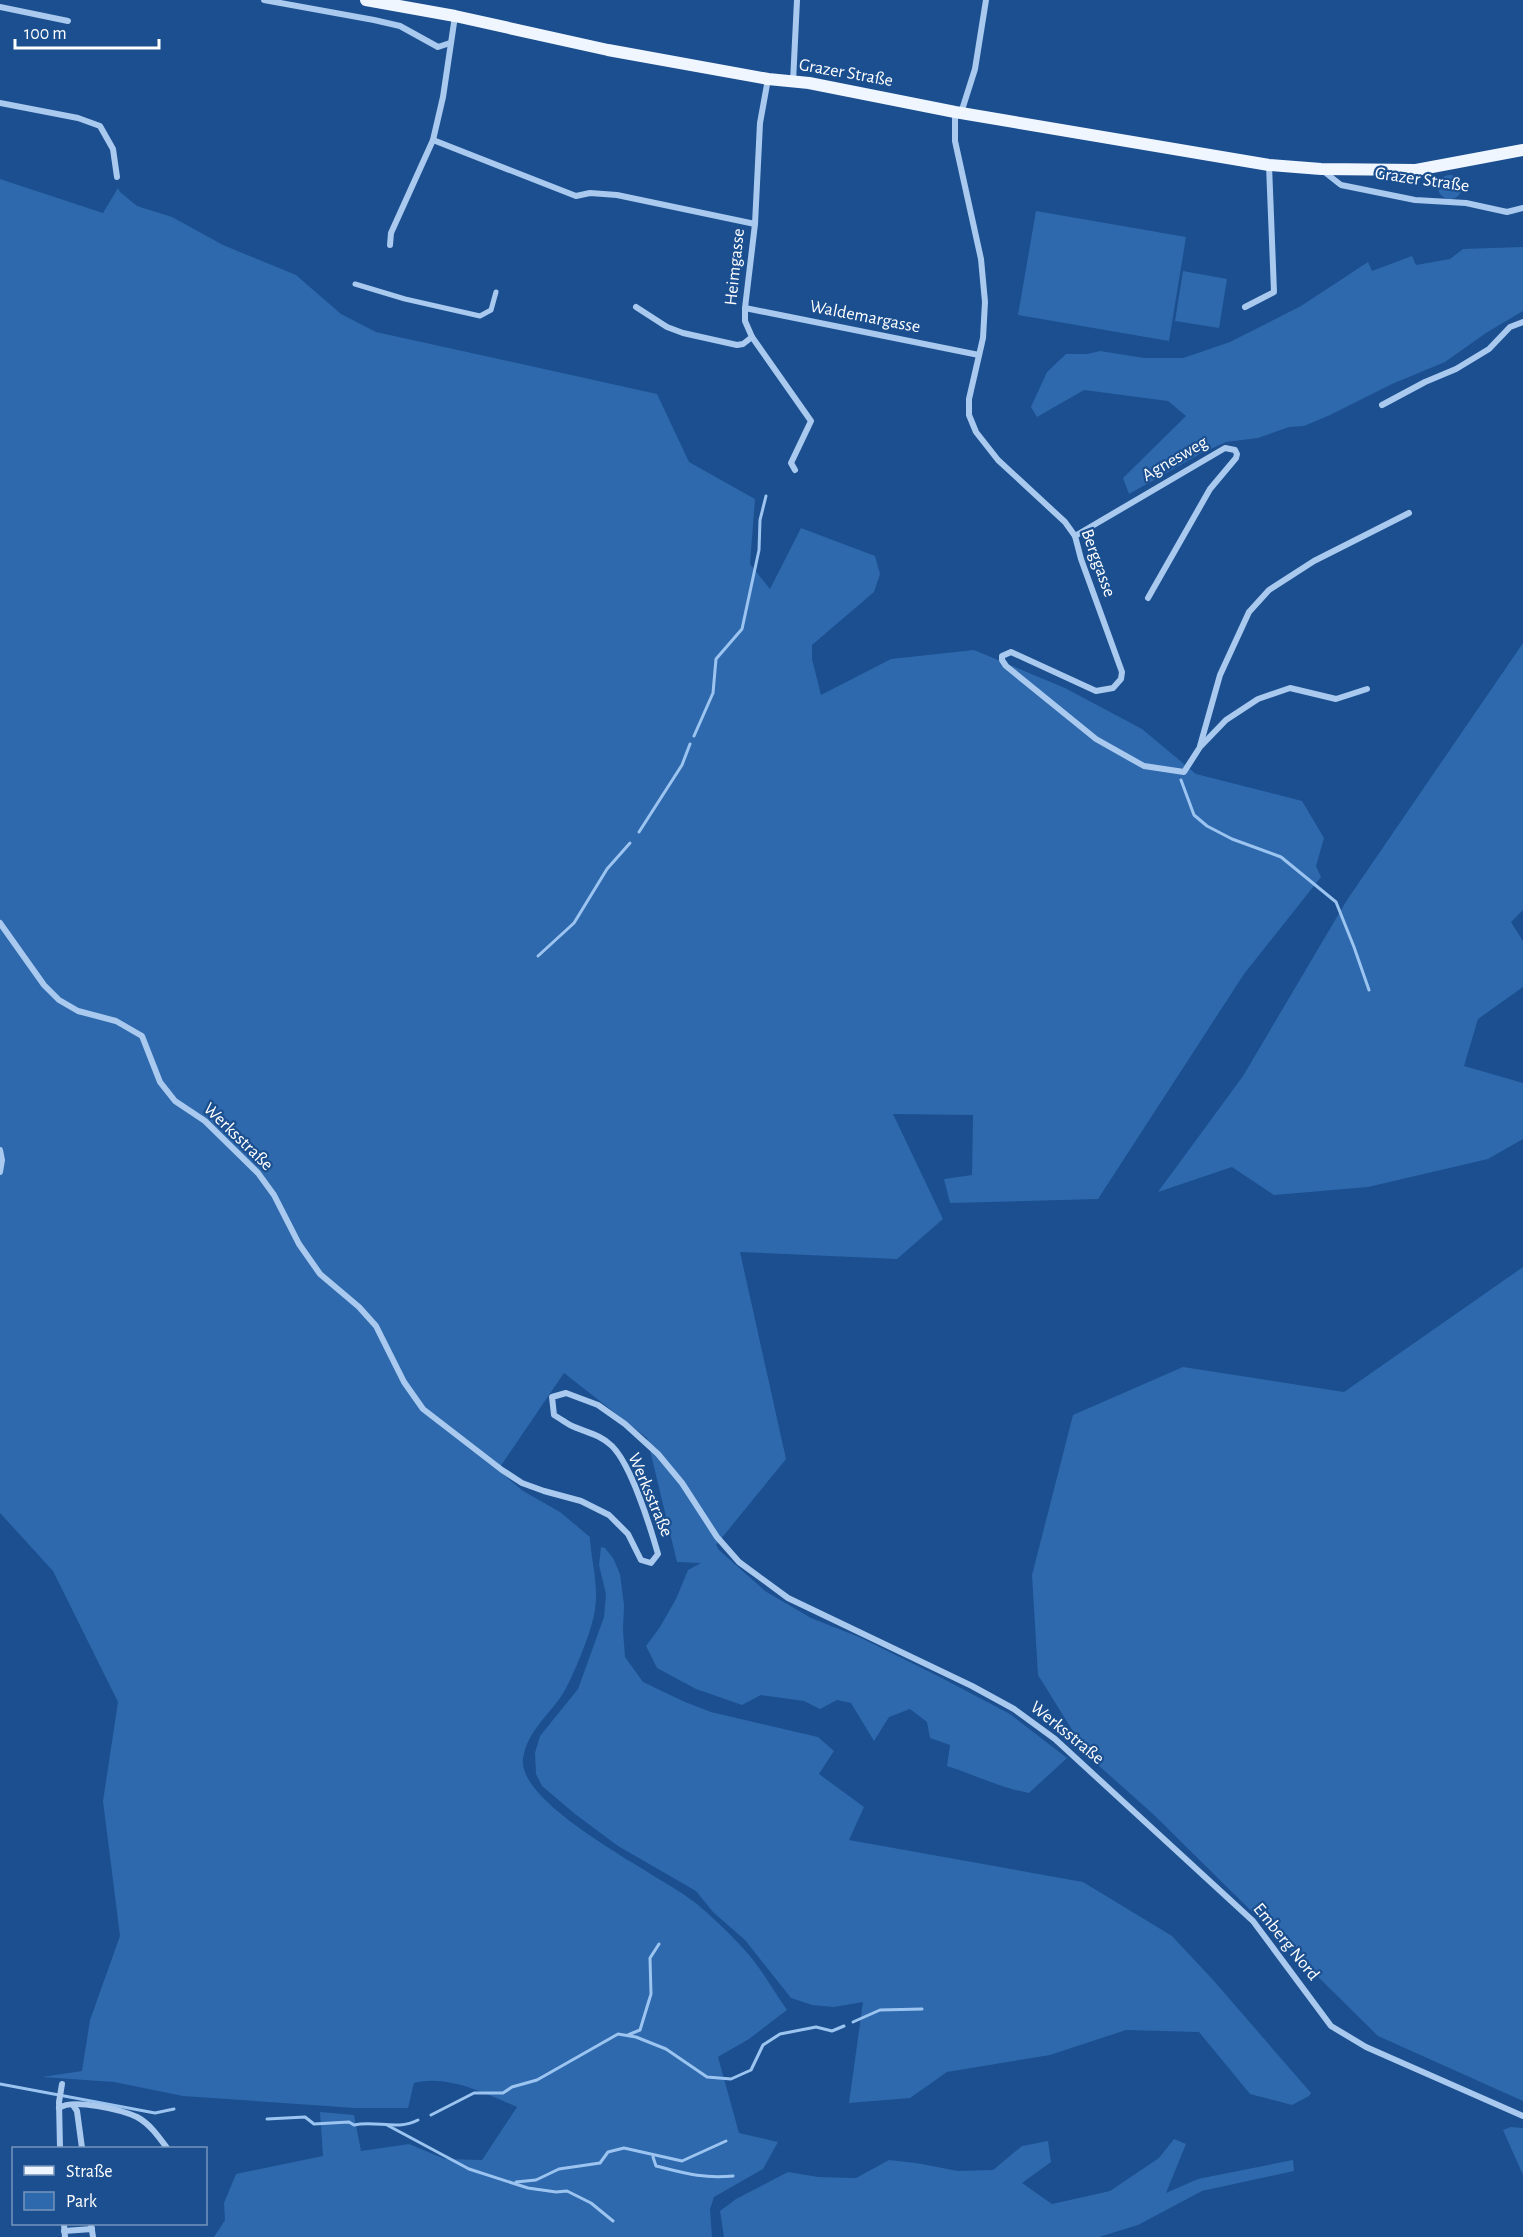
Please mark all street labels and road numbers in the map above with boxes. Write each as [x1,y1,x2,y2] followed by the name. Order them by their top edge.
[798,56,894,90] street label: Grazer Straße
[1374,164,1470,196] street label: Grazer Straße
[722,228,748,306] street label: Heimgasse
[808,297,922,337] street label: Waldemargasse
[1139,433,1211,485] street label: Agnesweg
[1077,527,1119,599] street label: Berggasse
[200,1100,276,1174] street label: Werksstraße
[624,1451,676,1539] street label: Werksstraße
[1027,1698,1107,1768] street label: Werksstraße
[1250,1900,1322,1984] street label: Emberg Nord

